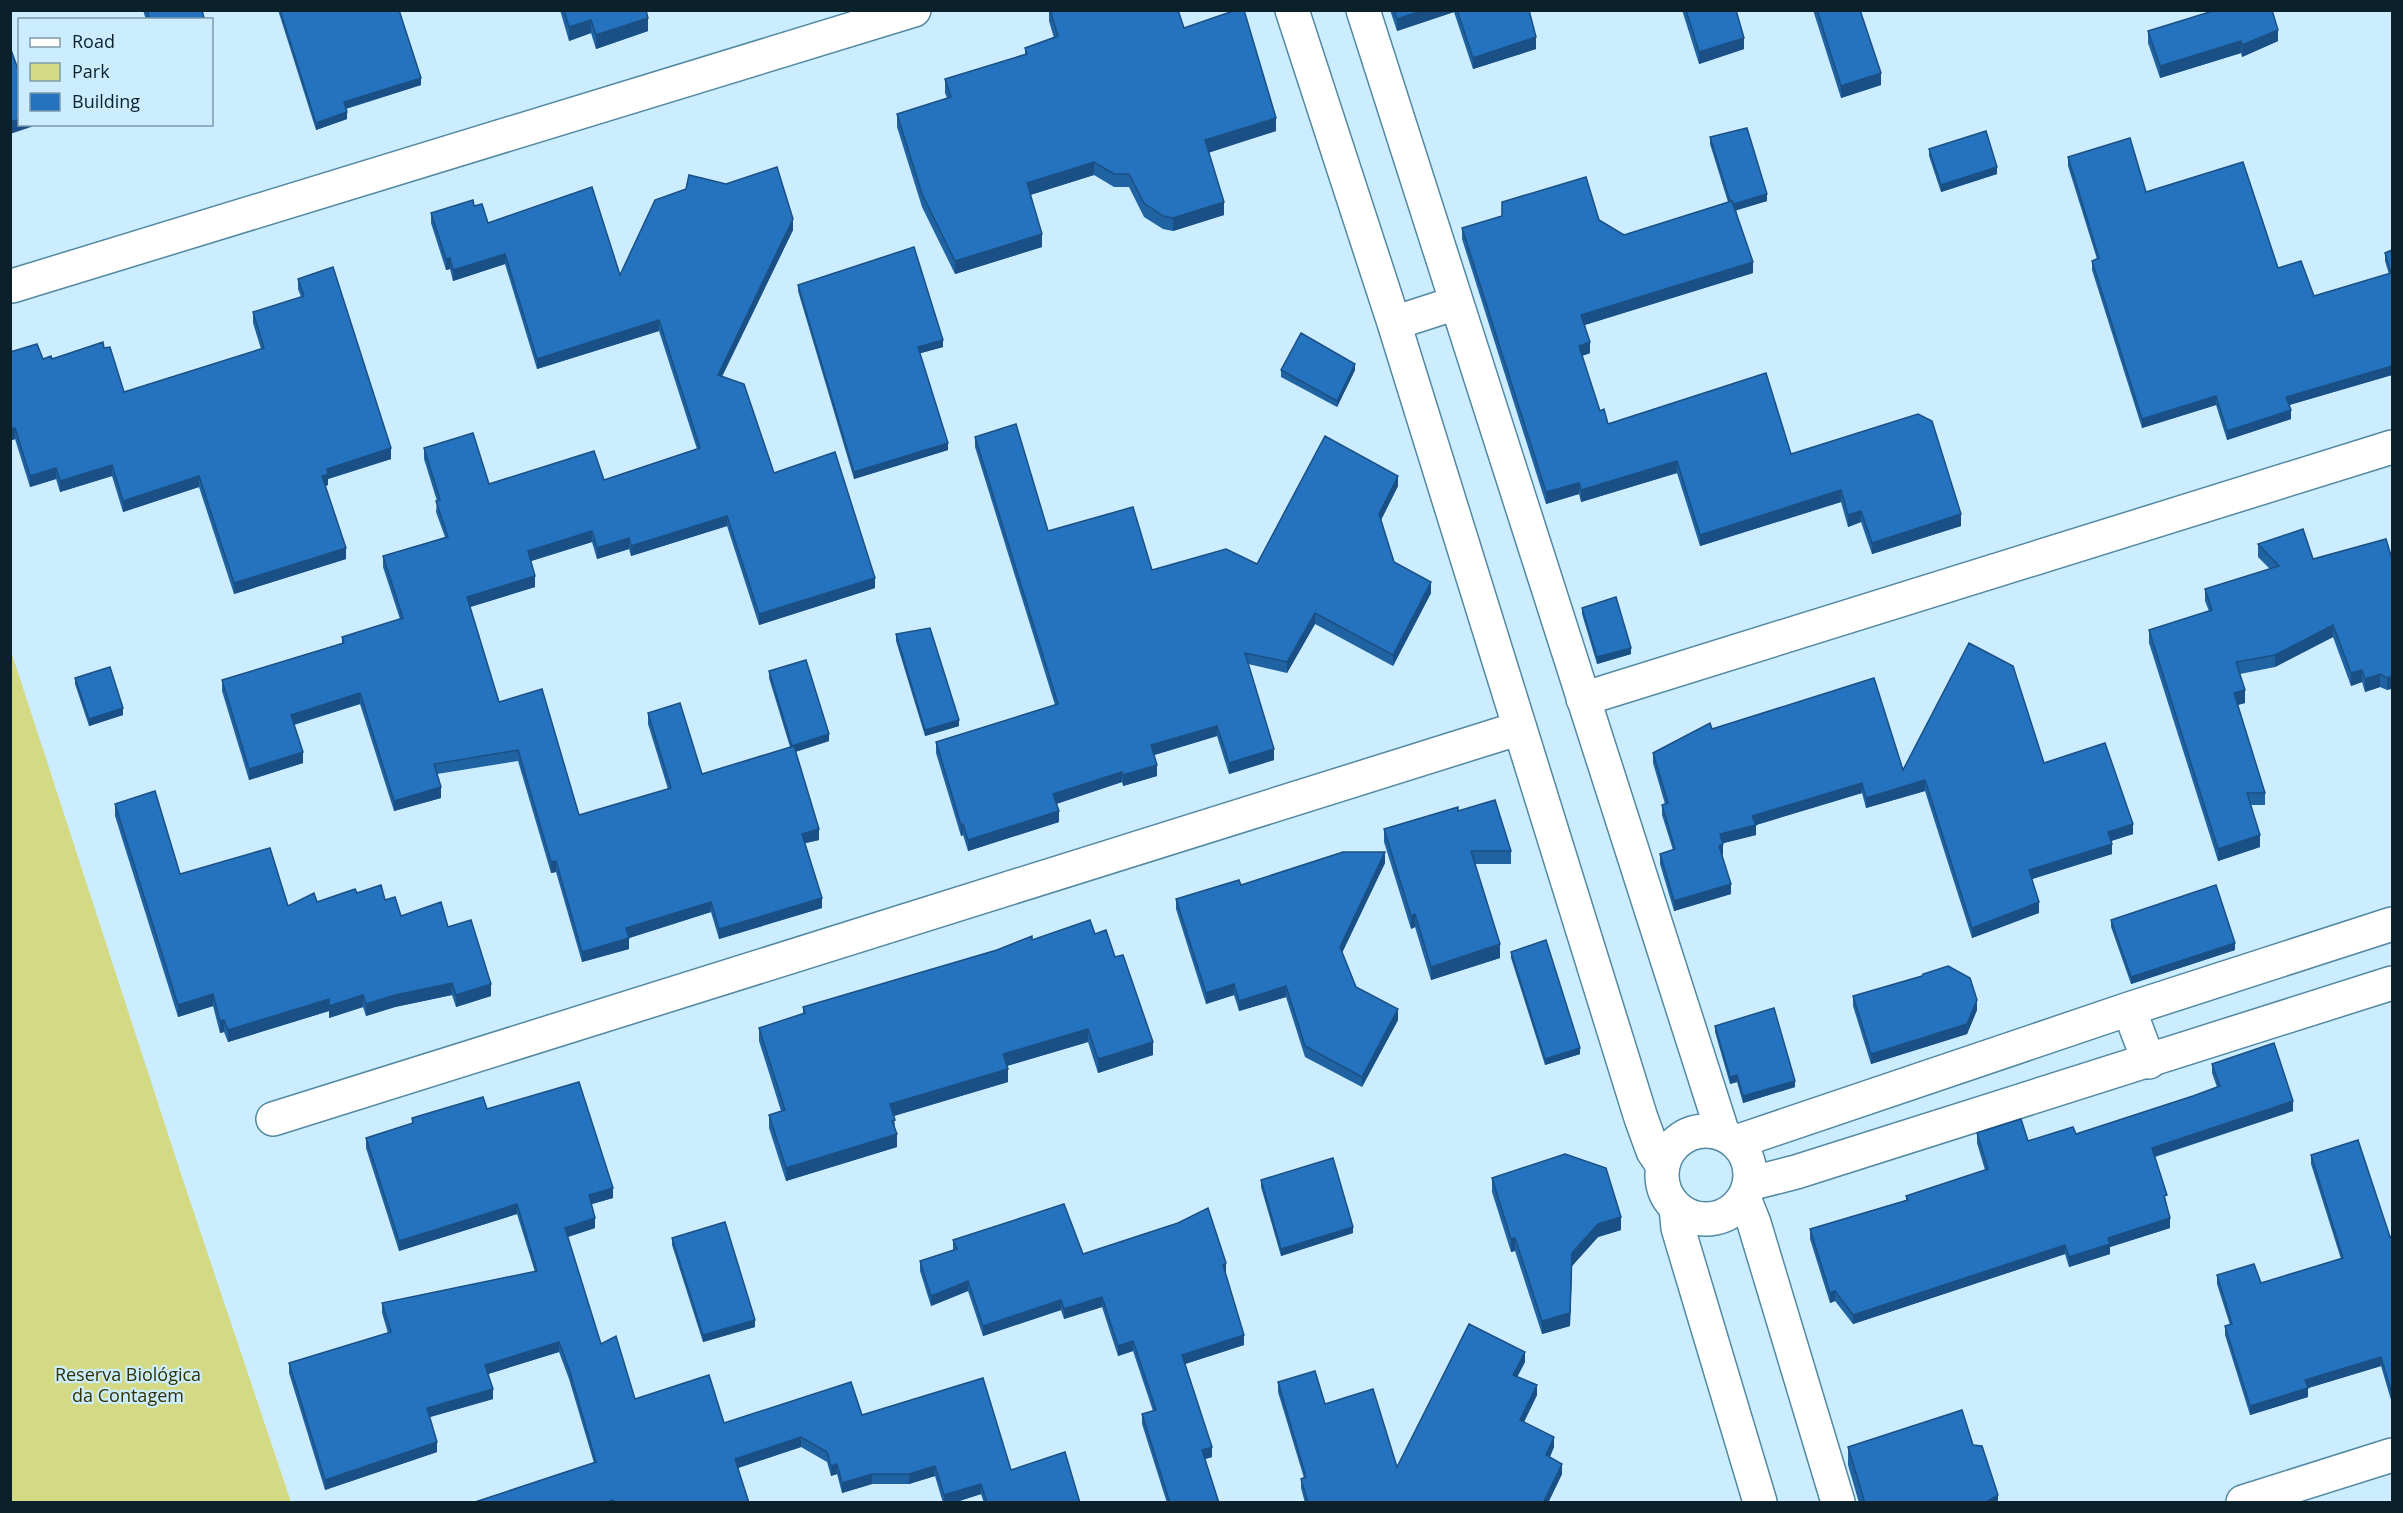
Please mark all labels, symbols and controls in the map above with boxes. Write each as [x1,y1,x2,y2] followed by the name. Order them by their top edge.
[18,18,213,126] legend
[72,29,115,53] text: Road
[72,59,110,83] text: Park
[72,89,140,113] text: Building
[55,1362,201,1407] park label: Reserva Biológica da Contagem

